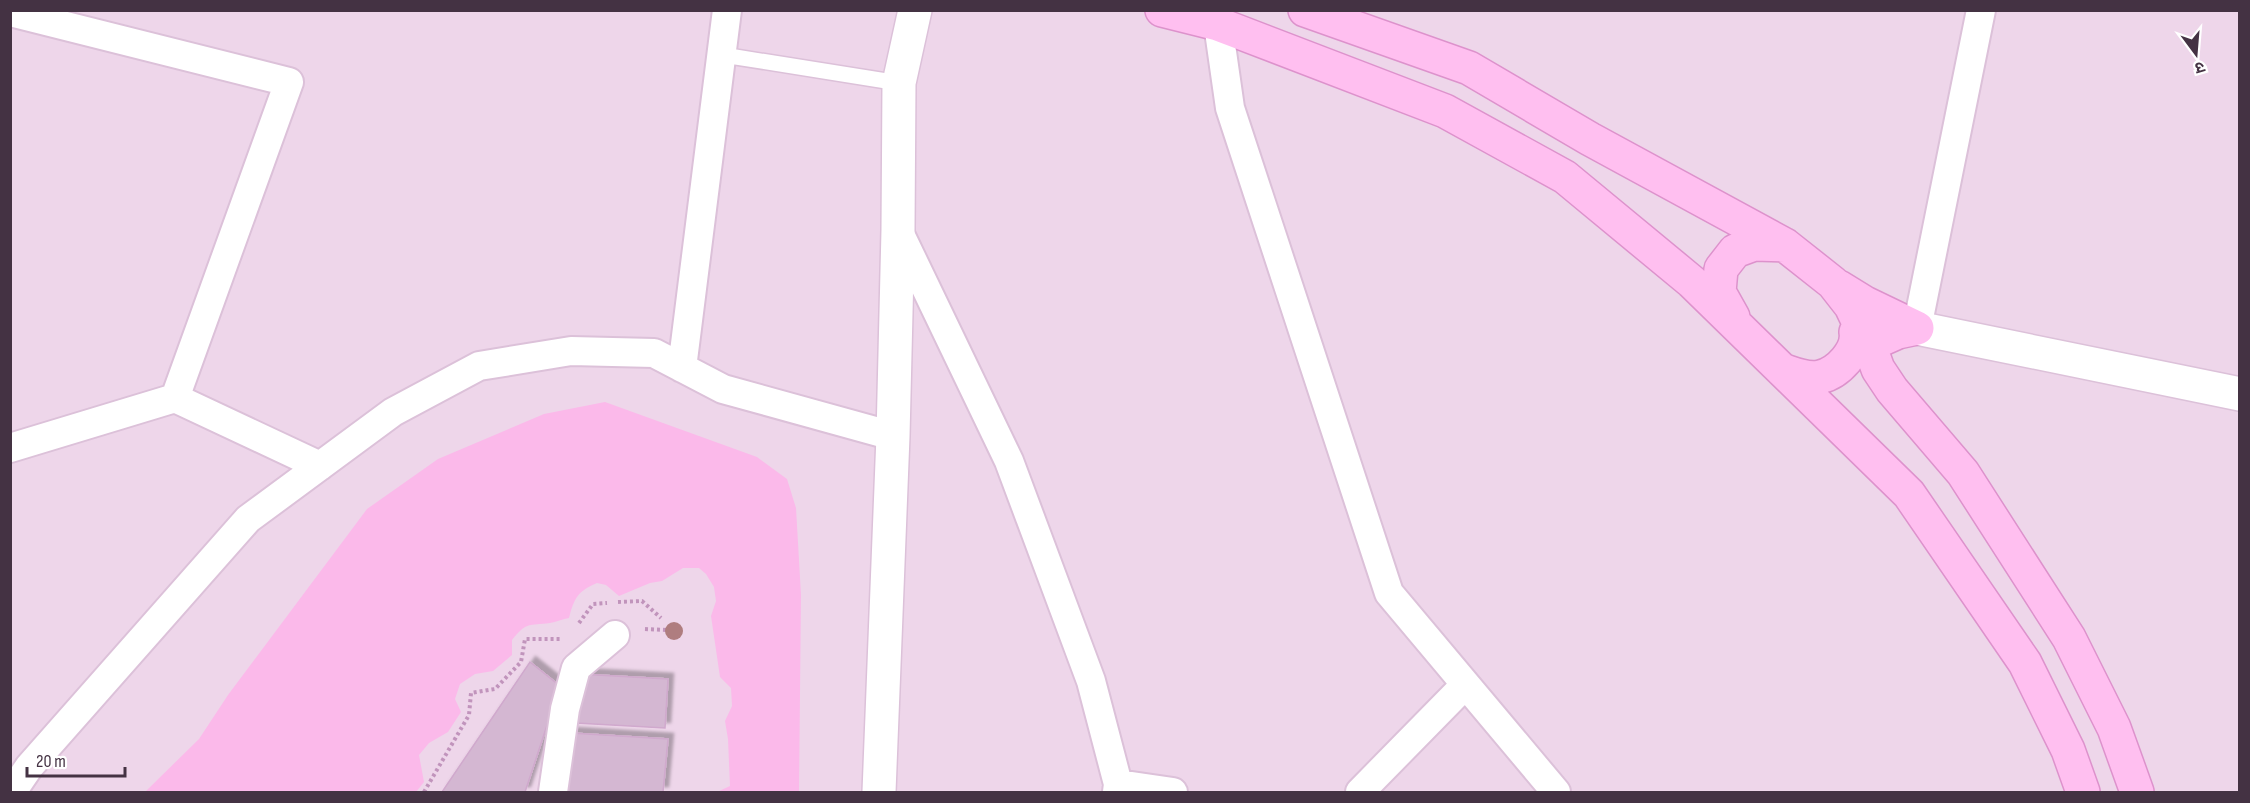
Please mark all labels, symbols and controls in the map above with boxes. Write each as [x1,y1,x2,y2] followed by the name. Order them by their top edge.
[2166,24,2226,84] north arrow
[2192,57,2207,78] text: उ
[27,740,124,778] scale bar
[36,751,66,772] text: 20 m

